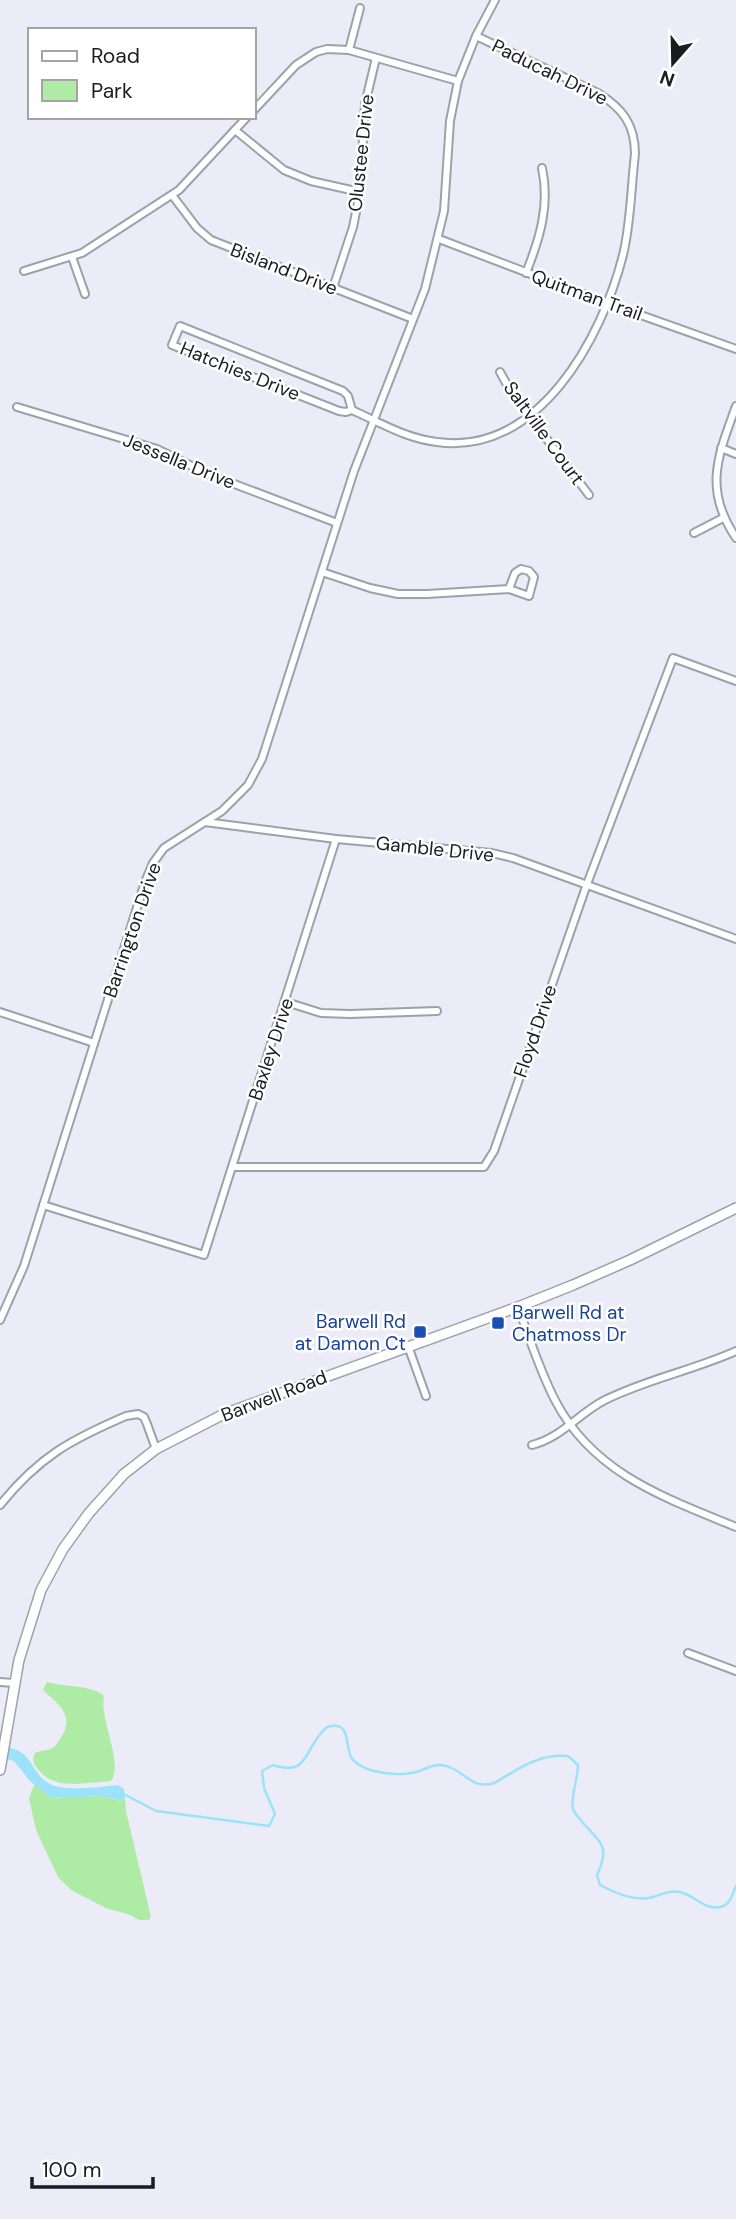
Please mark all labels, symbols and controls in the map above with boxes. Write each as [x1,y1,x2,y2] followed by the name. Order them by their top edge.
[28,28,256,119] legend
[638,28,708,98] north arrow
[488,33,612,111] street label: Paducah Drive
[91,42,140,70] text: Road
[657,64,678,93] text: N
[91,77,133,105] text: Park
[342,93,380,213] street label: Olustee Drive
[227,237,341,301] street label: Bisland Drive
[528,263,646,327] street label: Quitman Trail
[176,336,304,406] street label: Hatchies Drive
[498,376,590,490] street label: Saltville Court
[119,427,239,495] street label: Jessella Drive
[375,830,495,868] street label: Gamble Drive
[97,859,167,1001] street label: Barrington Drive
[507,981,563,1081] street label: Floyd Drive
[243,995,299,1103] street label: Baxley Drive
[512,1300,627,1347] place label: Barwell Rd at Chatmoss Dr
[295,1309,406,1356] place label: Barwell Rd at Damon Ct
[490,1315,506,1331] marker: Barwell Rd at Chatmoss Dr
[412,1324,428,1340] marker: Barwell Rd at Damon Ct
[217,1364,331,1428] street label: Barwell Road
[32,2146,152,2190] scale bar
[42,2156,102,2184] text: 100 m

